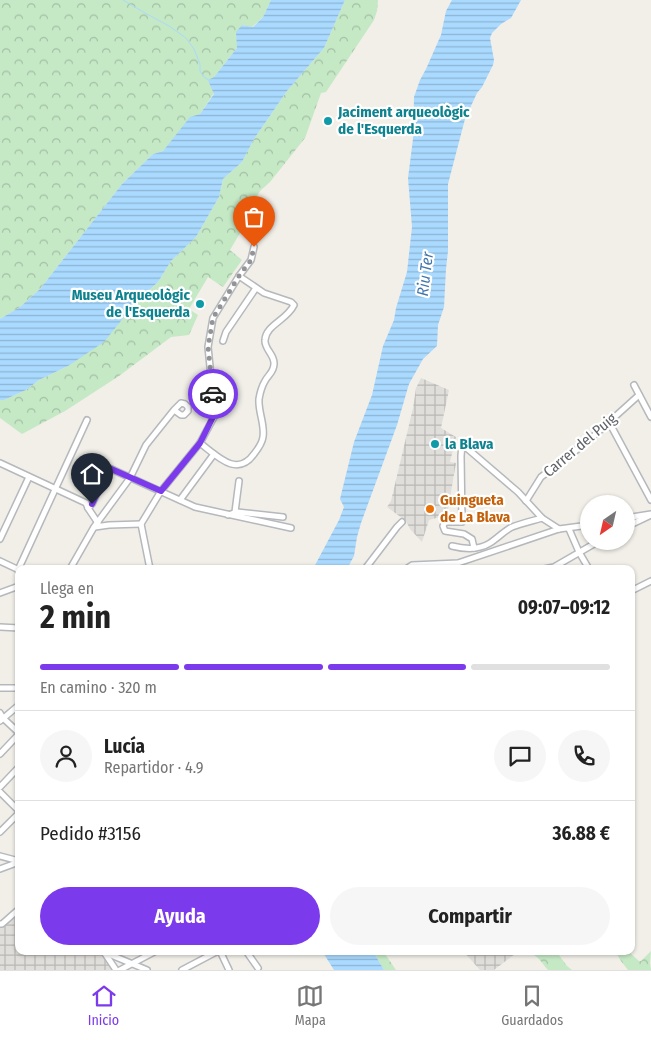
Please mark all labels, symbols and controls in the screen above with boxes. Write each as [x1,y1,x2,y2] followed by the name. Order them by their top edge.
[337,103,470,138] place label: Jaciment arqueològic de l'Esquerda
[322,115,334,127] marker: Jaciment arqueològic de l'Esquerda
[233,196,275,247] pin
[240,203,268,231] icon: bag
[413,250,437,297] water label: Riu Ter
[72,286,191,321] place label: Museu Arqueològic de l'Esquerda
[194,298,206,310] marker: Museu Arqueològic de l'Esquerda
[188,369,238,419] courier
[199,380,227,408] icon: car
[540,409,620,481] street label: Carrer del Puig
[445,435,494,453] place label: la Blava
[429,438,441,450] marker: la Blava
[71,453,113,504] pin
[78,460,106,488] icon: home
[440,491,511,526] place label: Guingueta de La Blava
[580,495,635,550] north arrow
[580,495,635,550] map controls
[424,503,436,515] marker: Guingueta de La Blava
[40,579,94,598] text: Llega en
[518,596,610,619] text: 09:07–09:12
[40,598,111,636] text: 2 min
[40,678,157,697] text: En camino · 320 m
[40,730,92,782] button: person
[494,730,546,782] button: chat
[558,730,610,782] button: phone
[104,735,145,758] text: Lucía
[104,758,203,777] text: Repartidor · 4.9
[40,822,141,845] text: Pedido #3156
[553,822,610,845] text: 36.88 €
[40,887,320,945] button: Ayuda
[330,887,610,945] button: Compartir
[88,982,119,1029] tab: Inicio
[295,982,326,1029] tab: Mapa
[501,982,563,1029] tab: Guardados

